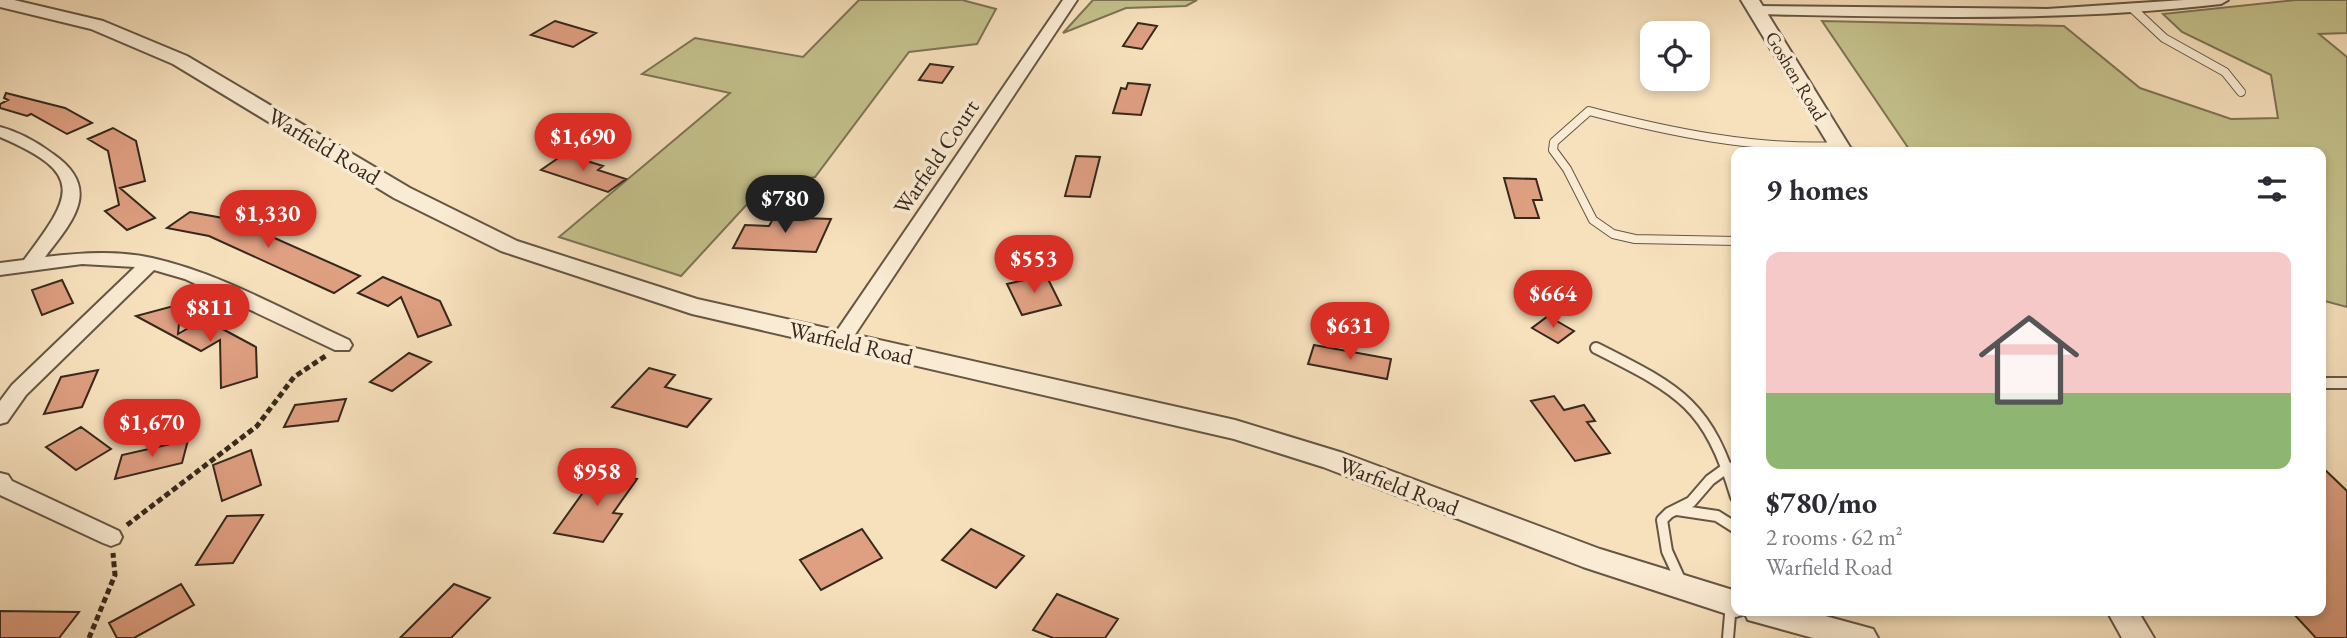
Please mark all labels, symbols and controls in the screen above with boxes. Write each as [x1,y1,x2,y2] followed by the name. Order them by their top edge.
[1640,21,1710,91] map controls
[1640,21,1710,91] button: locate
[1759,27,1833,126] street label: Goshen Road
[886,93,986,221] street label: Warfield Court
[262,101,386,192] street label: Warfield Road
[526,114,640,173] pin: $1,690
[551,121,615,151] text: $1,690
[1766,170,1868,209] text: 9 homes
[2253,170,2291,208] icon: filters
[744,176,826,235] pin: $780
[761,183,809,213] text: $780
[211,190,325,250] pin: $1,330
[236,198,300,228] text: $1,330
[993,236,1075,295] pin: $553
[1010,243,1058,273] text: $553
[1512,270,1594,330] pin: $664
[1529,278,1577,308] text: $664
[169,284,251,344] pin: $811
[186,292,234,322] text: $811
[1966,297,2092,423] icon: home
[1309,302,1391,362] pin: $631
[1326,310,1374,340] text: $631
[786,314,916,372] street label: Warfield Road
[95,400,209,459] pin: $1,670
[120,407,184,437] text: $1,670
[556,448,638,508] pin: $958
[1335,449,1464,523] street label: Warfield Road
[573,456,621,486] text: $958
[1766,483,1877,522] text: $780/mo
[1766,522,1903,552] text: 2 rooms · 62 m²
[1766,552,1892,582] text: Warfield Road

